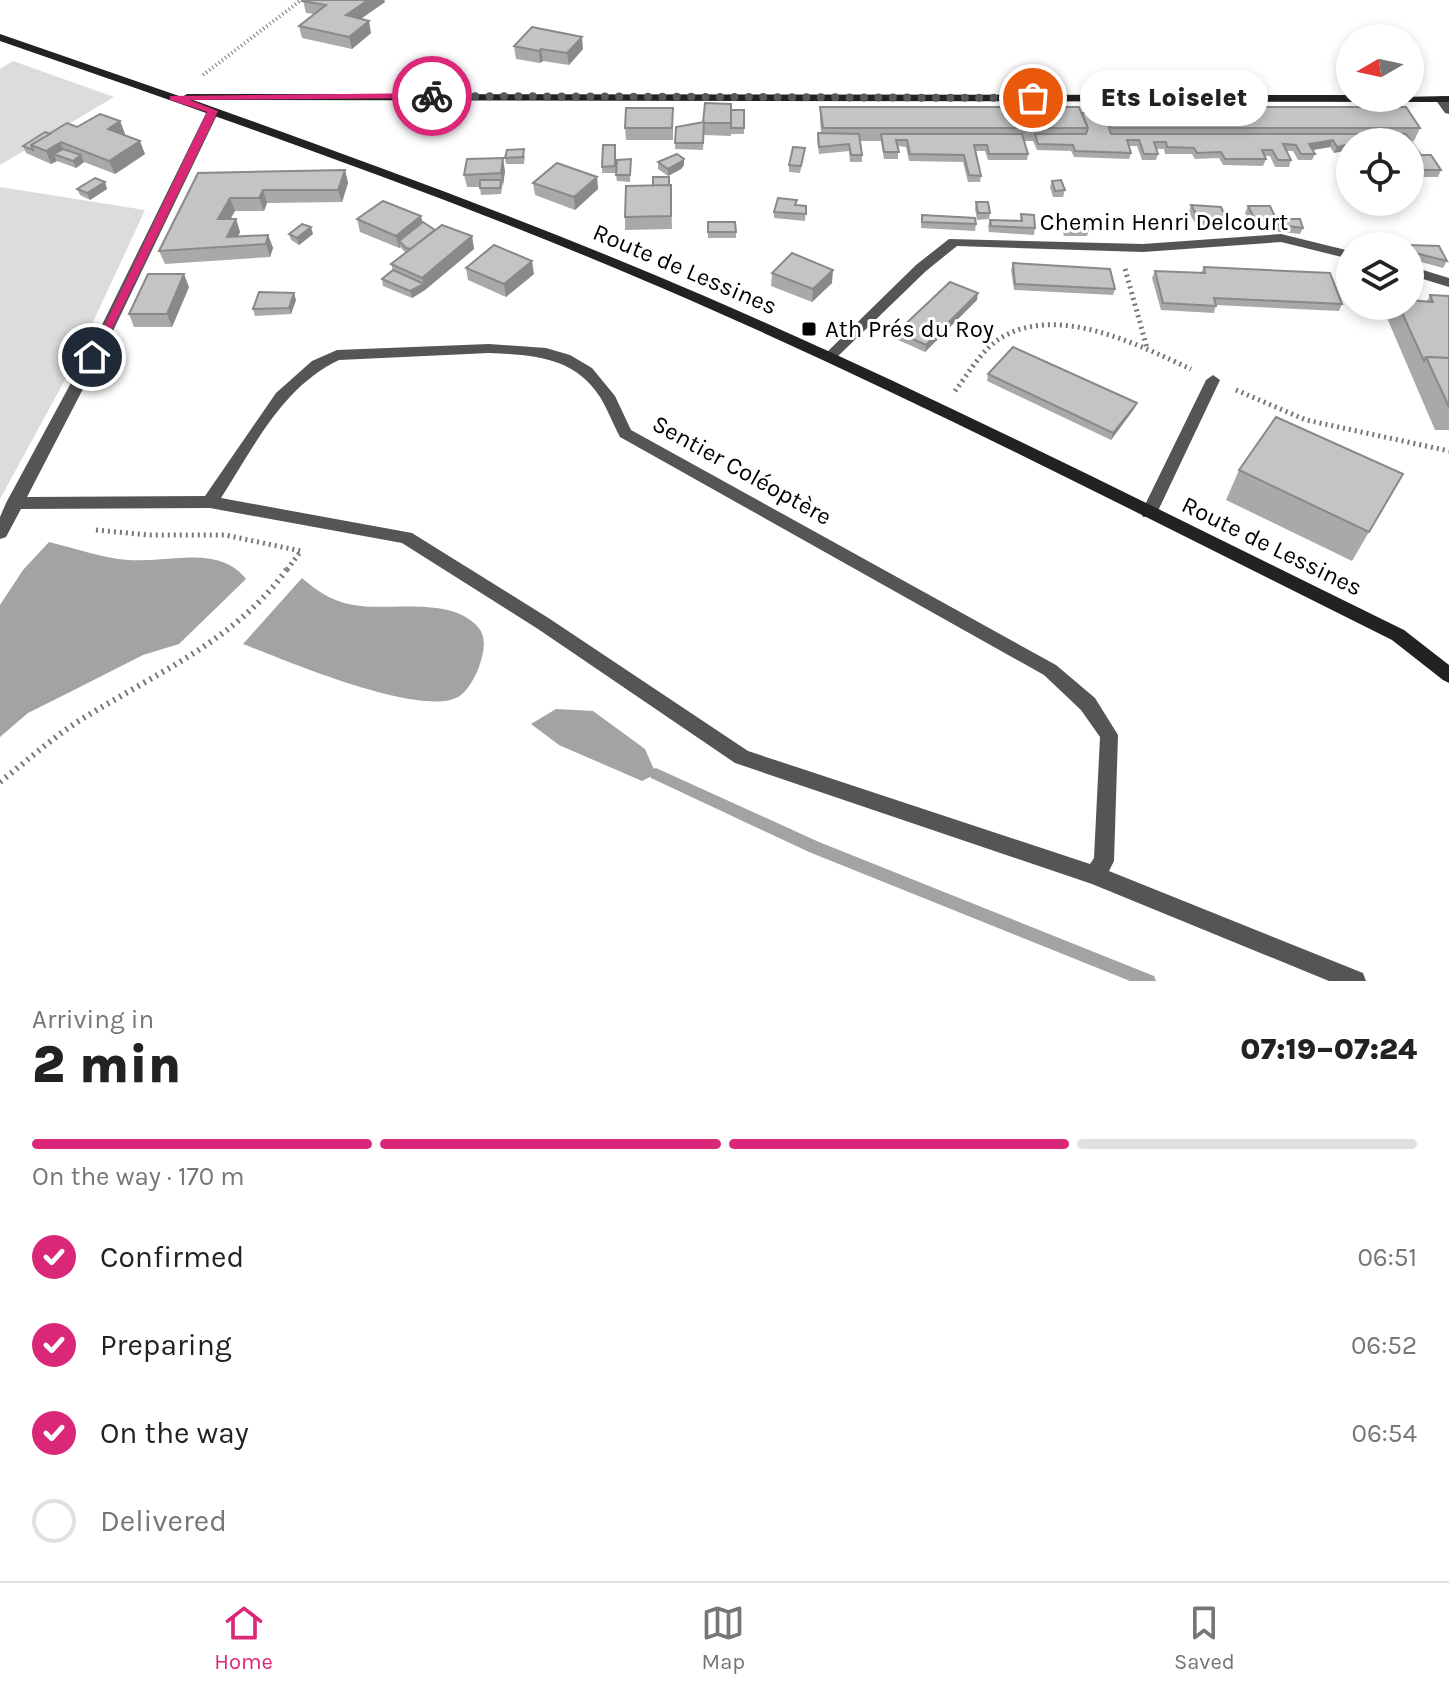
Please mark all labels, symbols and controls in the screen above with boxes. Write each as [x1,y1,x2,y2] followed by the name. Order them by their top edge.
[1336,24,1424,112] north arrow
[1336,24,1424,320] map controls
[392,56,472,136] courier
[999,64,1067,132] pin
[1081,70,1269,126] callout: Ets Loiselet
[410,74,454,118] icon: bike
[1011,76,1055,120] icon: bag
[1100,82,1248,113] text: Ets Loiselet
[1336,128,1424,216] button: locate
[1040,208,1288,236] street label: Chemin Henri Delcourt
[589,218,781,320] street label: Route de Lessines
[1336,232,1424,320] button: layers
[825,315,994,343] place label: Ath Prés du Roy
[800,320,818,338] marker: Ath Prés du Roy
[58,323,126,391] pin
[70,335,114,379] icon: home
[648,409,836,531] street label: Sentier Coléoptère
[1177,490,1367,602] street label: Route de Lessines
[32,1004,154,1035] text: Arriving in
[1240,1031,1417,1067] text: 07:19–07:24
[32,1034,181,1095] text: 2 min
[32,1161,245,1192] text: On the way · 170 m
[32,1235,76,1279] icon: check
[100,1239,244,1275] text: Confirmed
[1357,1242,1417,1273] text: 06:51
[32,1323,76,1367] icon: check
[100,1327,232,1363] text: Preparing
[1351,1330,1417,1361] text: 06:52
[32,1411,76,1455] icon: check
[100,1415,249,1451] text: On the way
[1351,1418,1417,1449] text: 06:54
[100,1503,227,1539] text: Delivered
[214,1601,273,1675] tab: Home
[701,1601,745,1675] tab: Map
[1174,1601,1235,1675] tab: Saved

